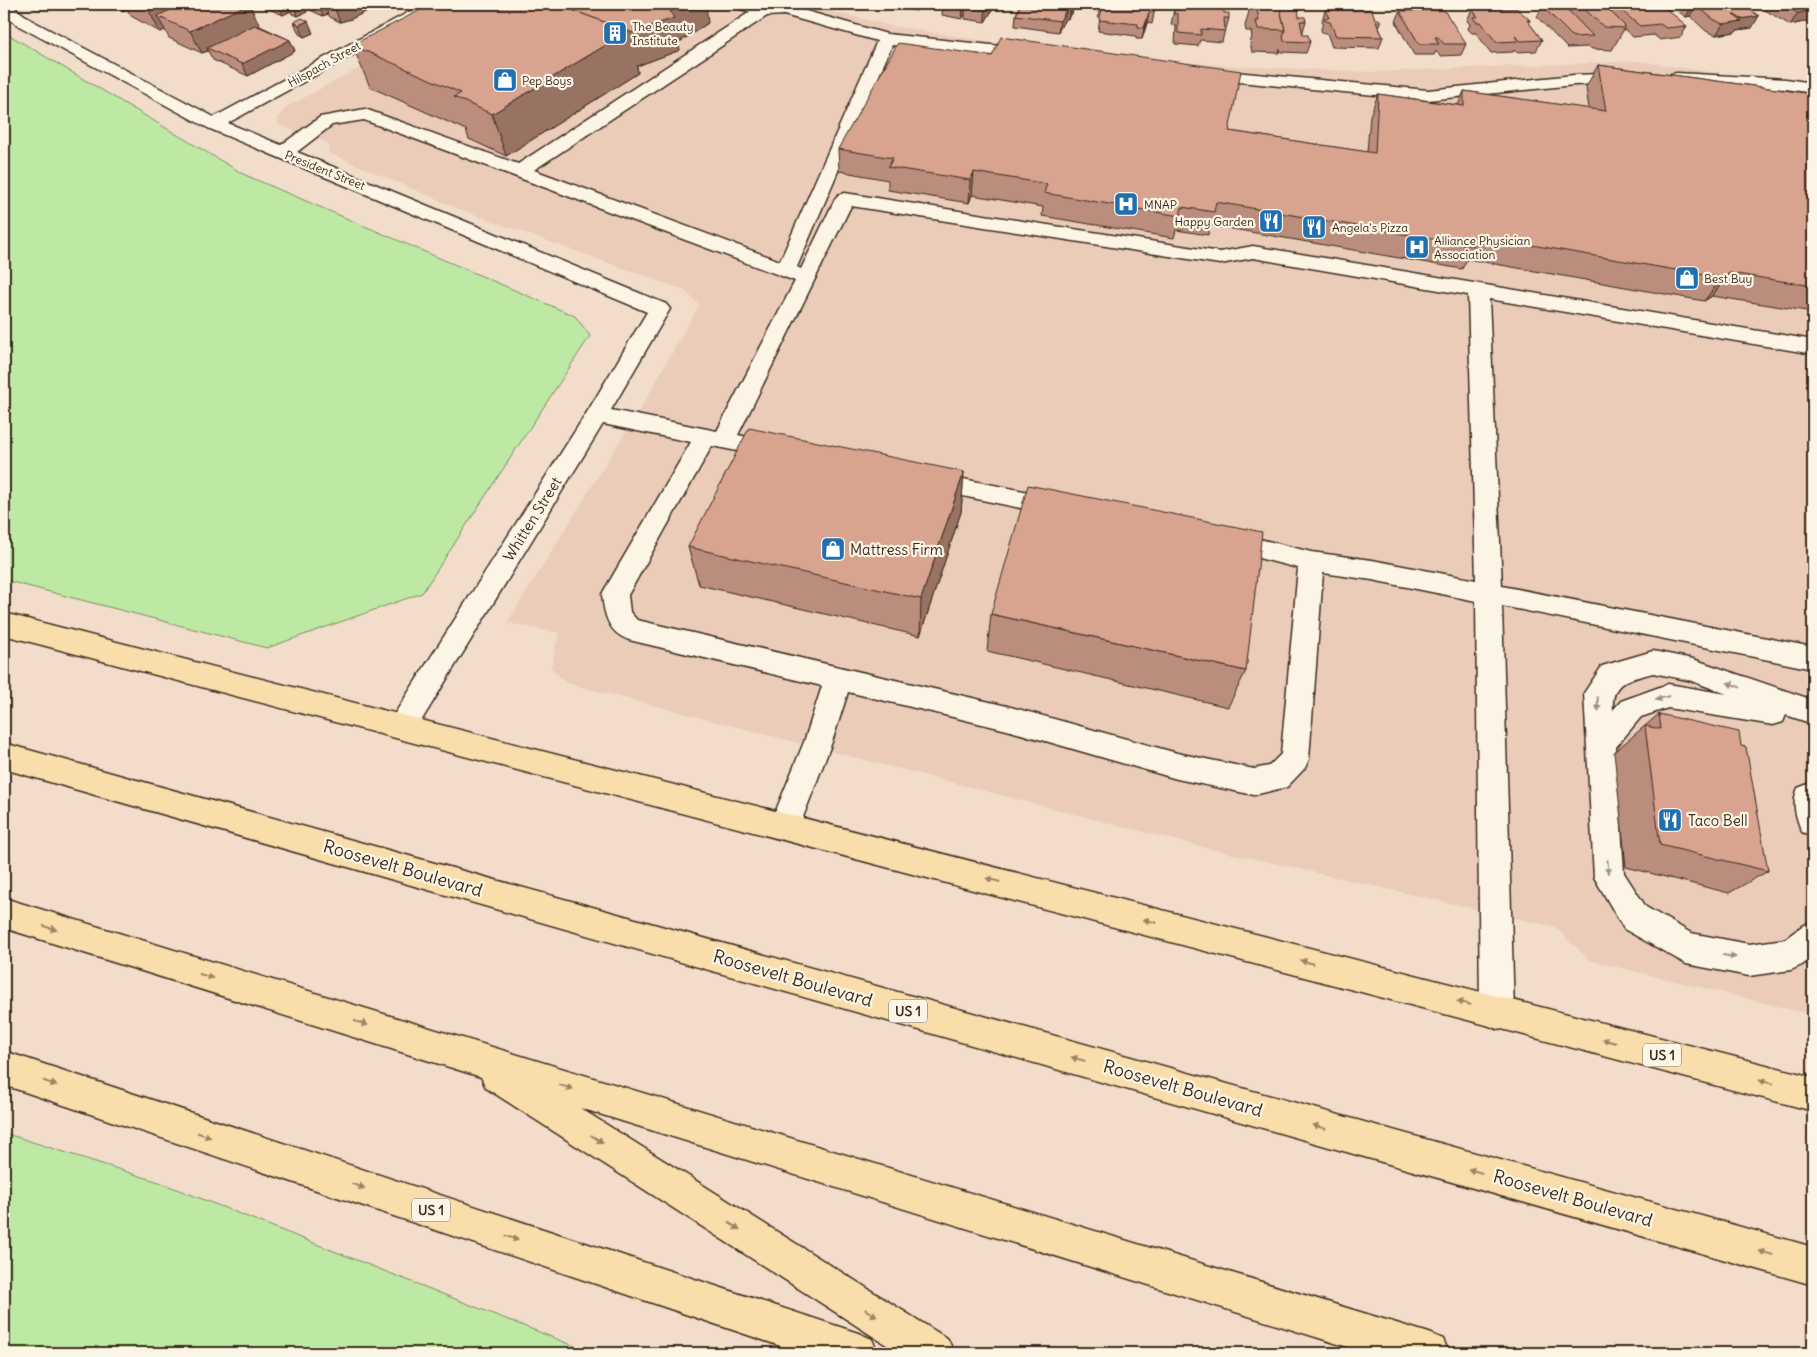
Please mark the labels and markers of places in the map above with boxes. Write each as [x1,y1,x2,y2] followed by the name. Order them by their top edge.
[632,19,694,48] place label: The Beauty Institute
[602,20,628,46] building icon: The Beauty Institute
[492,67,518,93] shop icon: Pep Boys
[522,73,572,88] place label: Pep Boys
[1113,191,1139,217] hospital icon: MNAP
[1144,197,1177,212] place label: MNAP
[1258,208,1284,234] restaurant icon: Happy Garden
[1174,214,1254,229] place label: Happy Garden
[1301,214,1327,240] restaurant icon: Angela's Pizza
[1332,220,1408,235] place label: Angela's Pizza
[1434,233,1530,262] place label: Alliance Physician Association
[1404,234,1430,260] hospital icon: Alliance Physician Association
[1674,265,1700,291] shop icon: Best Buy
[1704,271,1752,286] place label: Best Buy
[820,536,846,562] shop icon: Mattress Firm
[850,540,943,559] place label: Mattress Firm
[1657,807,1683,833] restaurant icon: Taco Bell
[1688,811,1748,830] place label: Taco Bell

